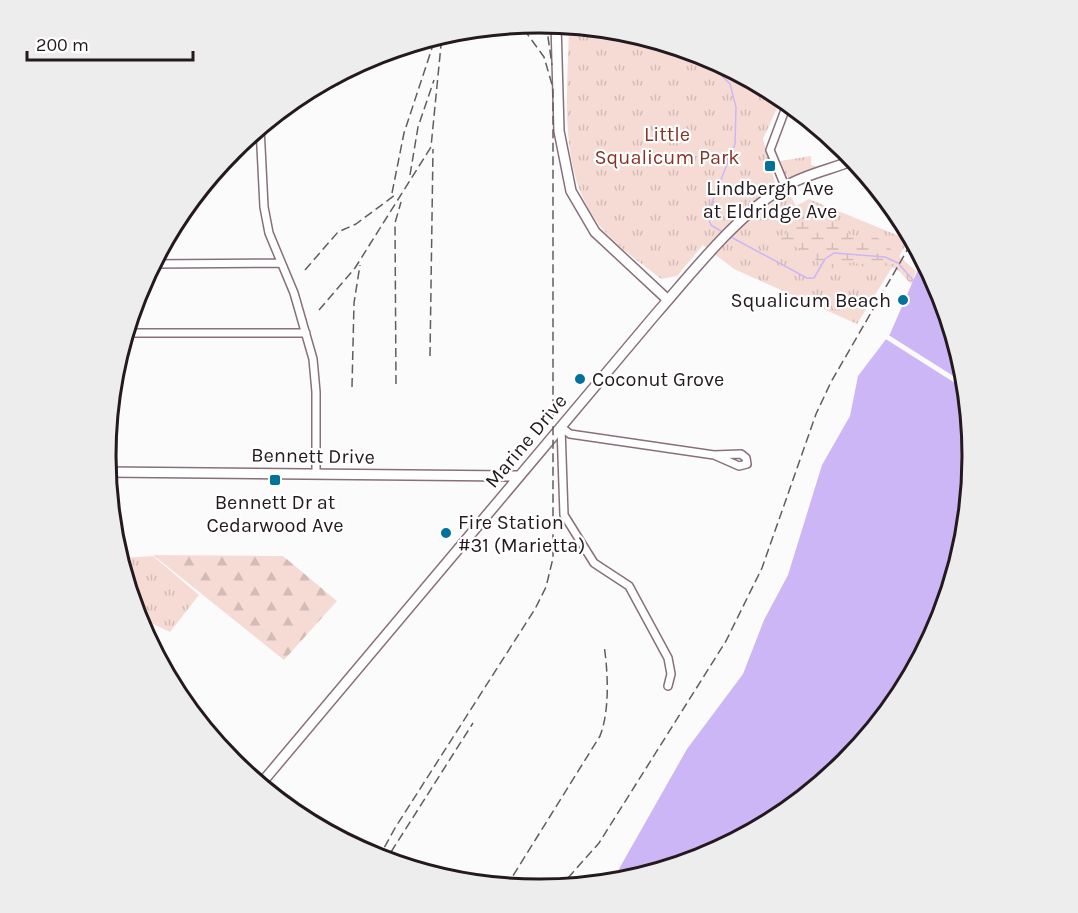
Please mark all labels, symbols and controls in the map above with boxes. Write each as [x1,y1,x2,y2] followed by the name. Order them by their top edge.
[27,24,194,62] scale bar
[36,34,89,56] text: 200 m
[595,123,739,169] park label: Little Squalicum Park
[763,159,777,173] marker: Lindbergh Ave at Eldridge Ave
[703,177,837,223] place label: Lindbergh Ave at Eldridge Ave
[731,289,891,312] place label: Squalicum Beach
[896,293,910,307] marker: Squalicum Beach
[592,368,724,391] place label: Coconut Grove
[573,372,587,386] marker: Coconut Grove
[480,390,572,492] street label: Marine Drive
[251,443,375,469] street label: Bennett Drive
[268,473,282,487] marker: Bennett Dr at Cedarwood Ave
[207,491,343,537] place label: Bennett Dr at Cedarwood Ave
[458,511,585,557] place label: Fire Station #31 (Marietta)
[439,526,453,540] marker: Fire Station #31 (Marietta)

